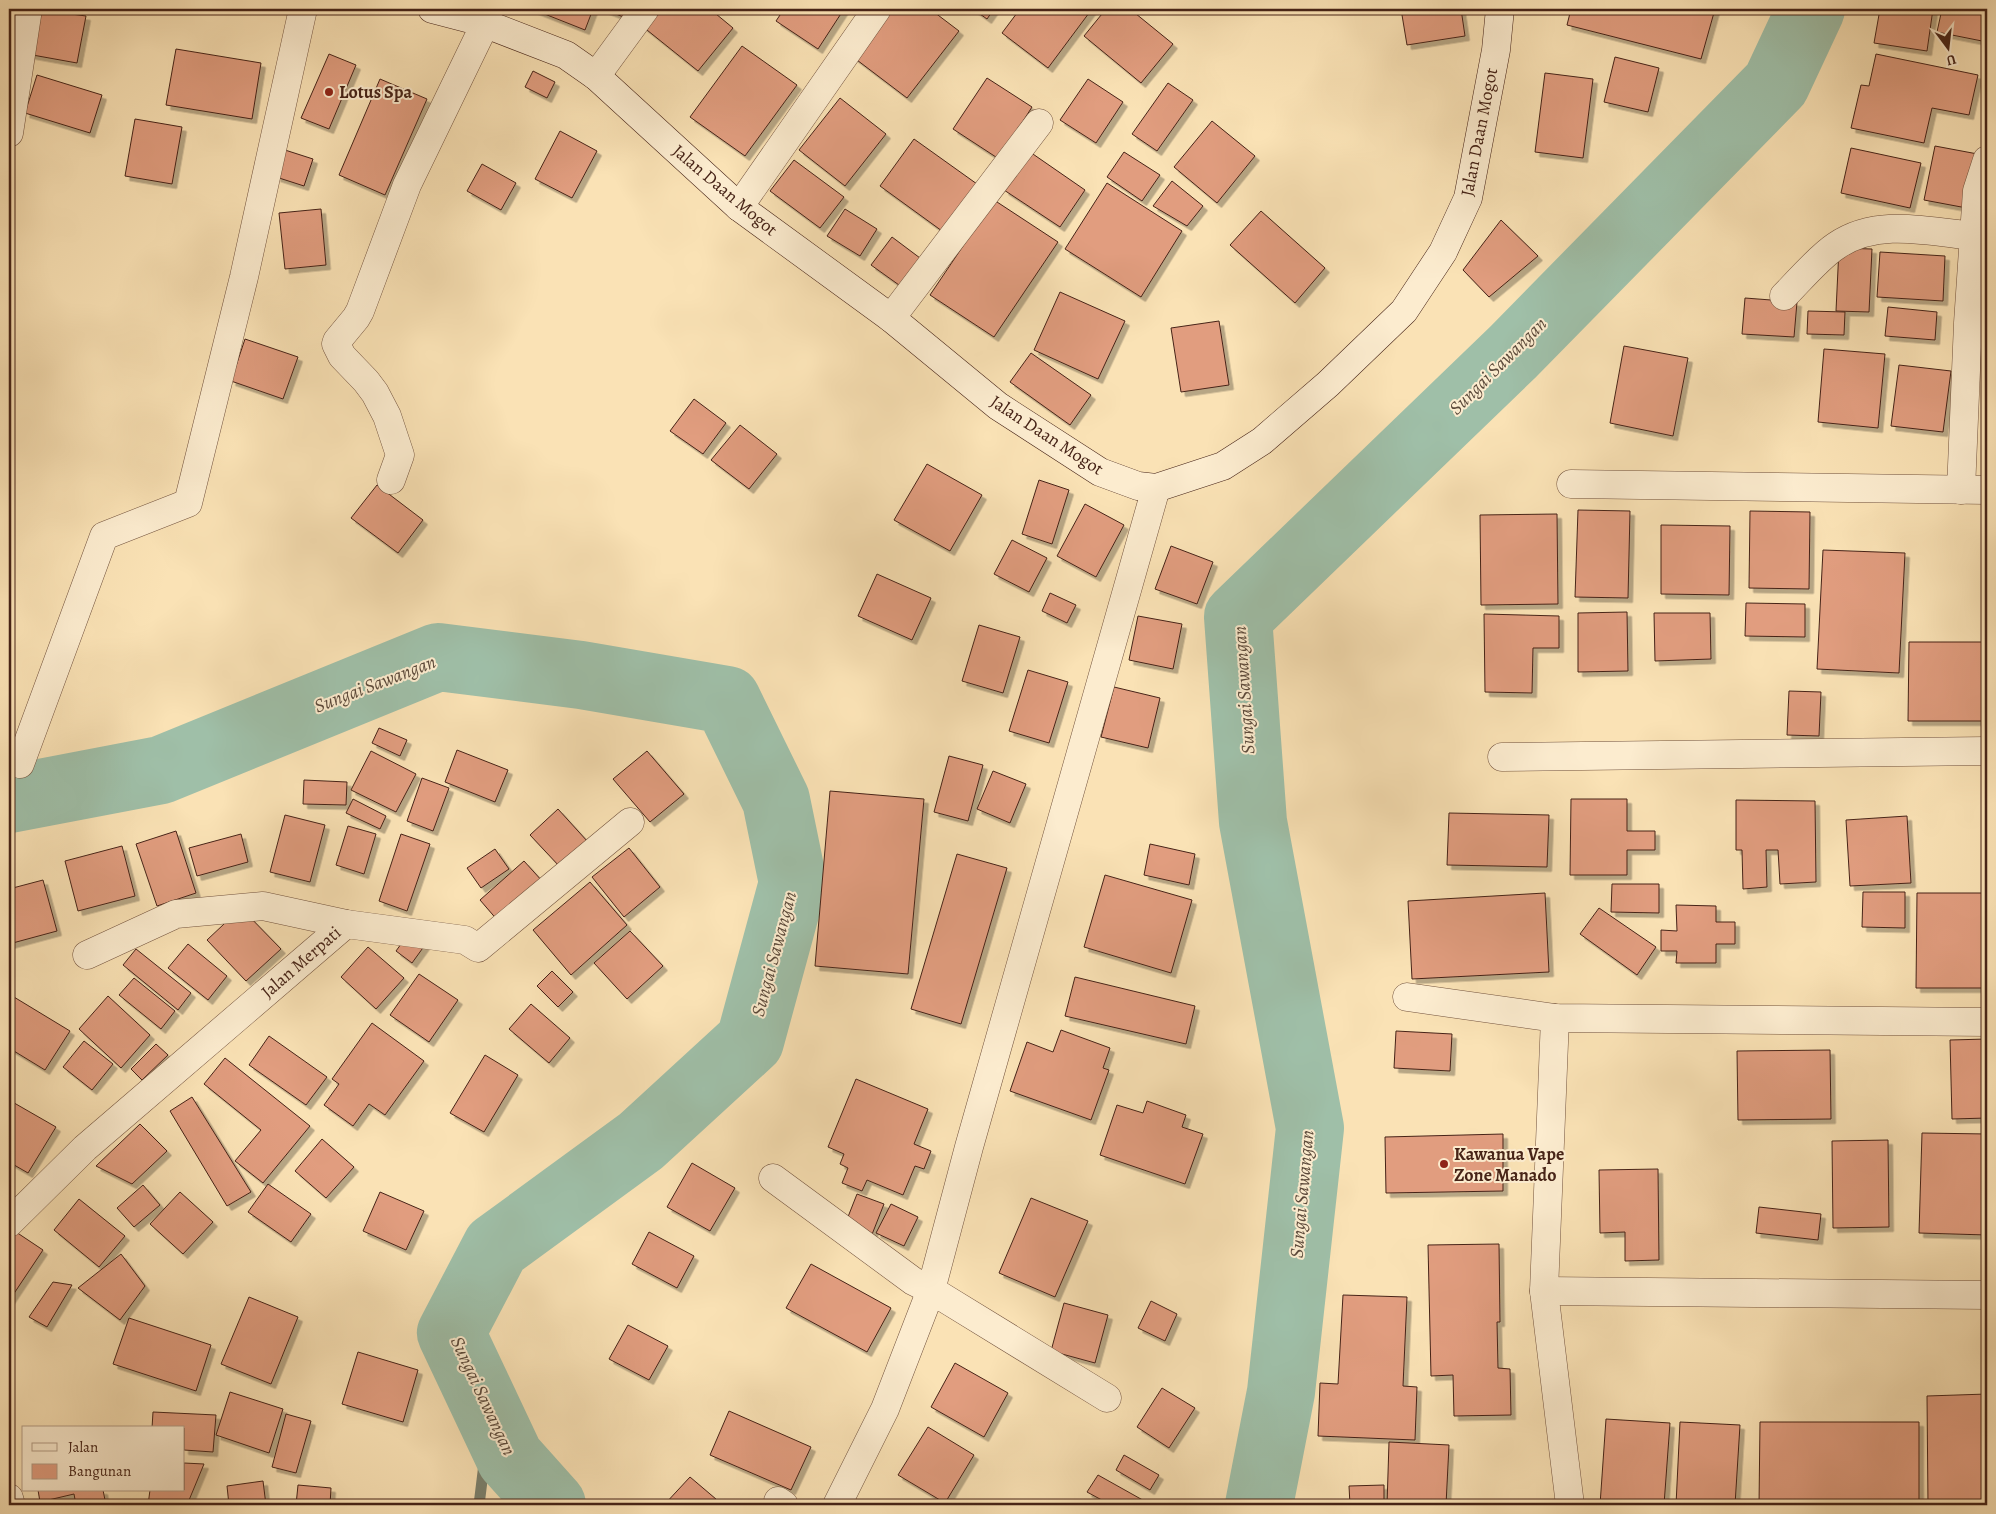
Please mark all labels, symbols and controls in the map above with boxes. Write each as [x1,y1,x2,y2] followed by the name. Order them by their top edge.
[1924,22,1974,72] north arrow
[1944,50,1958,70] text: U
[1455,66,1503,198] street label: Jalan Daan Mogot
[339,80,412,104] place label: Lotus Spa
[323,86,335,98] marker: Lotus Spa
[667,139,783,241] street label: Jalan Daan Mogot
[1443,311,1553,421] water label: Sungai Sawangan
[986,389,1108,481] street label: Jalan Daan Mogot
[1227,625,1261,755] water label: Sungai Sawangan
[310,649,440,719] water label: Sungai Sawangan
[745,889,803,1019] water label: Sungai Sawangan
[256,921,346,1003] street label: Jalan Merpati
[1283,1129,1321,1259] water label: Sungai Sawangan
[1454,1142,1564,1187] place label: Kawanua Vape Zone Manado
[1438,1158,1450,1170] marker: Kawanua Vape Zone Manado
[444,1332,522,1460] water label: Sungai Sawangan
[22,1426,185,1492] legend
[68,1437,98,1457] text: Jalan
[68,1461,131,1481] text: Bangunan

